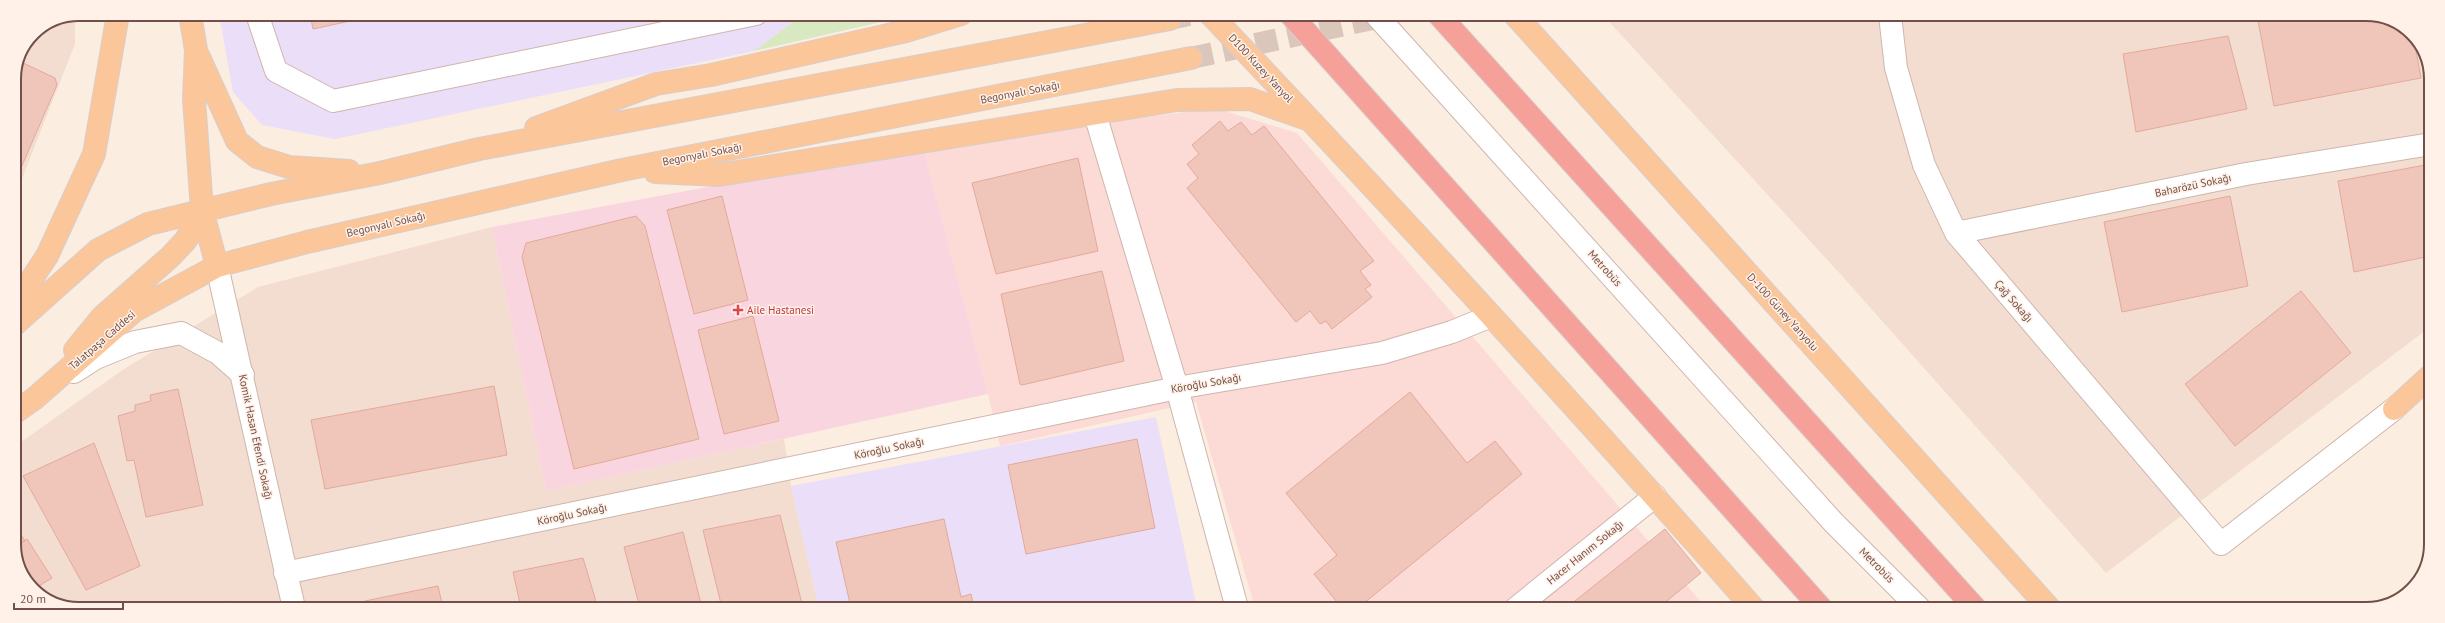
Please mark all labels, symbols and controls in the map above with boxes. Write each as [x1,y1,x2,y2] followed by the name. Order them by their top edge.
[1226,31,1297,106] street label: D100 Kuzey Yanyol
[979,77,1061,107] street label: Begonyalı Sokağı
[661,139,743,169] street label: Begonyalı Sokağı
[2153,170,2233,200] street label: Baharözü Sokağı
[345,208,427,240] street label: Begonyalı Sokağı
[1585,247,1625,289] street label: Metrobüs
[1744,270,1822,354] street label: D-100 Güney Yanyolu
[1992,277,2036,325] street label: Çağ Sokağı
[747,303,814,317] place label: Aile Hastanesi
[732,304,744,316] marker: Aile Hastanesi
[66,307,138,373] street label: Talatpaşa Caddesi
[1170,370,1242,396] street label: Köroğlu Sokağı
[236,373,276,501] street label: Komik Hasan Efendi Sokağı
[853,434,925,462] street label: Köroğlu Sokağı
[536,500,608,528] street label: Köroğlu Sokağı
[1544,517,1626,587] street label: Hacer Hanım Sokağı
[1856,544,1898,586] street label: Metrobüs
[14,585,123,611] scale bar
[20,591,46,606] text: 20 m

